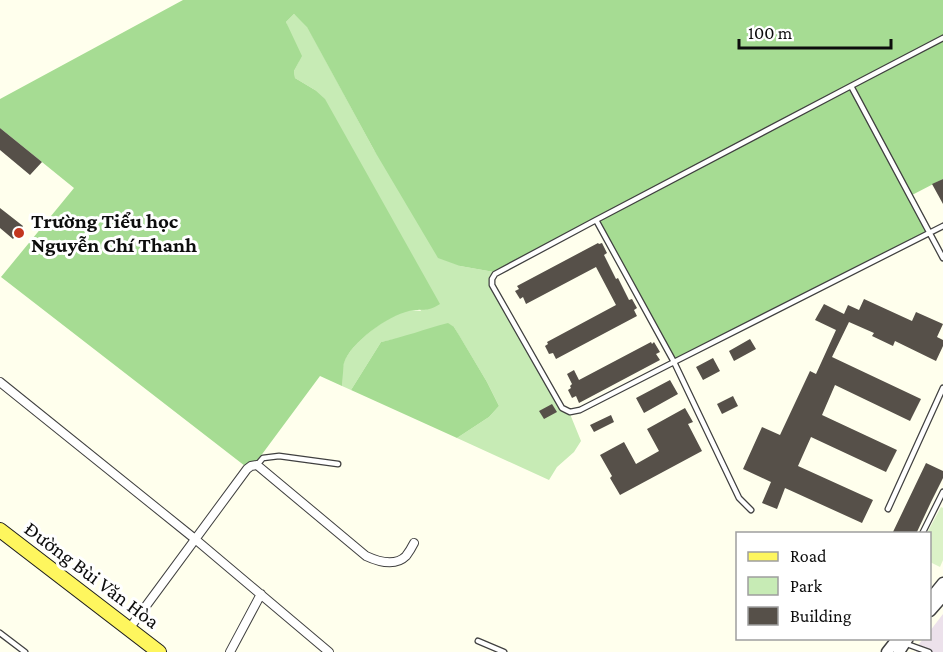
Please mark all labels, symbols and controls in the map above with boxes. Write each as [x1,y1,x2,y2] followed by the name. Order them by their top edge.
[739,12,890,50] scale bar
[748,23,793,43] text: 100 m
[31,209,197,257] place label: Trường Tiểu học Nguyễn Chí Thanh
[12,226,26,240] marker: Trường Tiểu học Nguyễn Chí Thanh
[20,516,164,634] street label: Đường Bùi Văn Hòa
[736,532,931,640] legend
[790,546,827,566] text: Road
[790,576,822,596] text: Park
[790,606,852,626] text: Building

